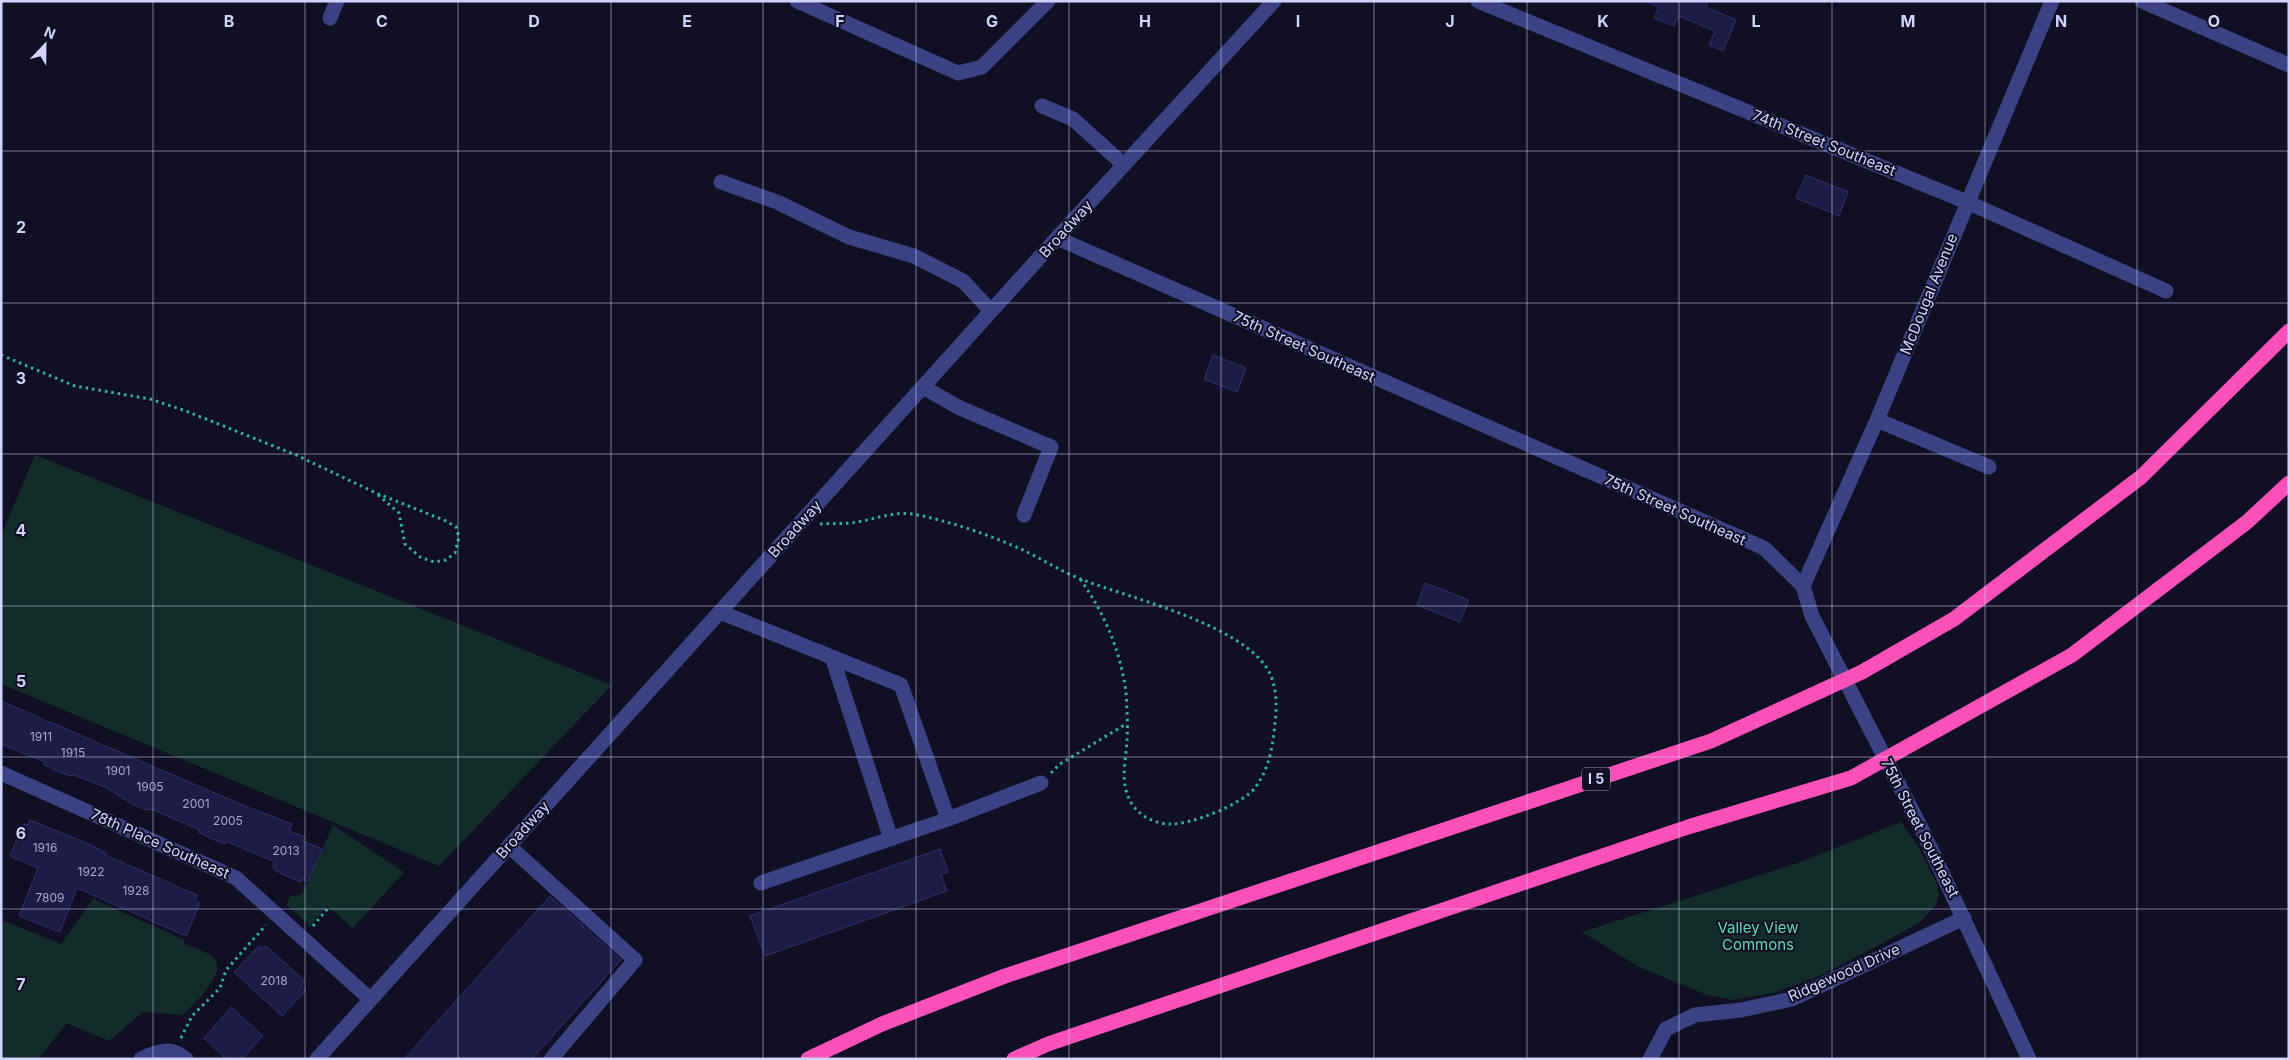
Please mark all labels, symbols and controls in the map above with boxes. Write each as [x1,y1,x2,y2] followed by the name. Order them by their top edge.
[224,11,234,31] text: B
[376,11,388,31] text: C
[528,11,540,31] text: D
[682,11,692,31] text: E
[835,11,845,31] text: F
[986,11,998,31] text: G
[1139,11,1151,31] text: H
[1296,11,1300,31] text: I
[1445,11,1455,31] text: J
[1597,11,1609,31] text: K
[1751,11,1761,31] text: L
[1901,11,1915,31] text: M
[2055,11,2067,31] text: N
[2208,11,2220,31] text: O
[20,20,70,70] north arrow
[42,23,58,42] text: N
[1750,105,1899,180] street label: 74th Street Southeast
[1035,196,1097,261] street label: Broadway
[16,217,26,237] text: 2
[1896,230,1962,357] street label: McDougal Avenue
[1230,307,1378,386] street label: 75th Street Southeast
[16,368,26,388] text: 3
[1601,470,1749,549] street label: 75th Street Southeast
[764,496,826,561] street label: Broadway
[16,520,27,540] text: 4
[16,671,26,691] text: 5
[30,729,52,744] house number: 1911
[61,745,85,760] house number: 1915
[1877,755,1964,901] street label: 75th Street Southeast
[106,763,130,778] house number: 1901
[1582,768,1610,791] road number: I 5
[136,779,164,794] house number: 1905
[182,796,210,811] house number: 2001
[492,797,554,862] street label: Broadway
[88,804,233,883] street label: 78th Place Southeast
[213,813,243,828] house number: 2005
[16,823,26,843] text: 6
[33,840,57,855] house number: 1916
[272,843,300,858] house number: 2013
[78,864,104,879] house number: 1922
[122,883,150,898] house number: 1928
[35,890,65,905] house number: 7809
[1717,918,1799,954] park label: Valley View Commons
[1785,939,1903,1006] street label: Ridgewood Drive
[260,973,288,988] house number: 2018
[16,974,26,994] text: 7

